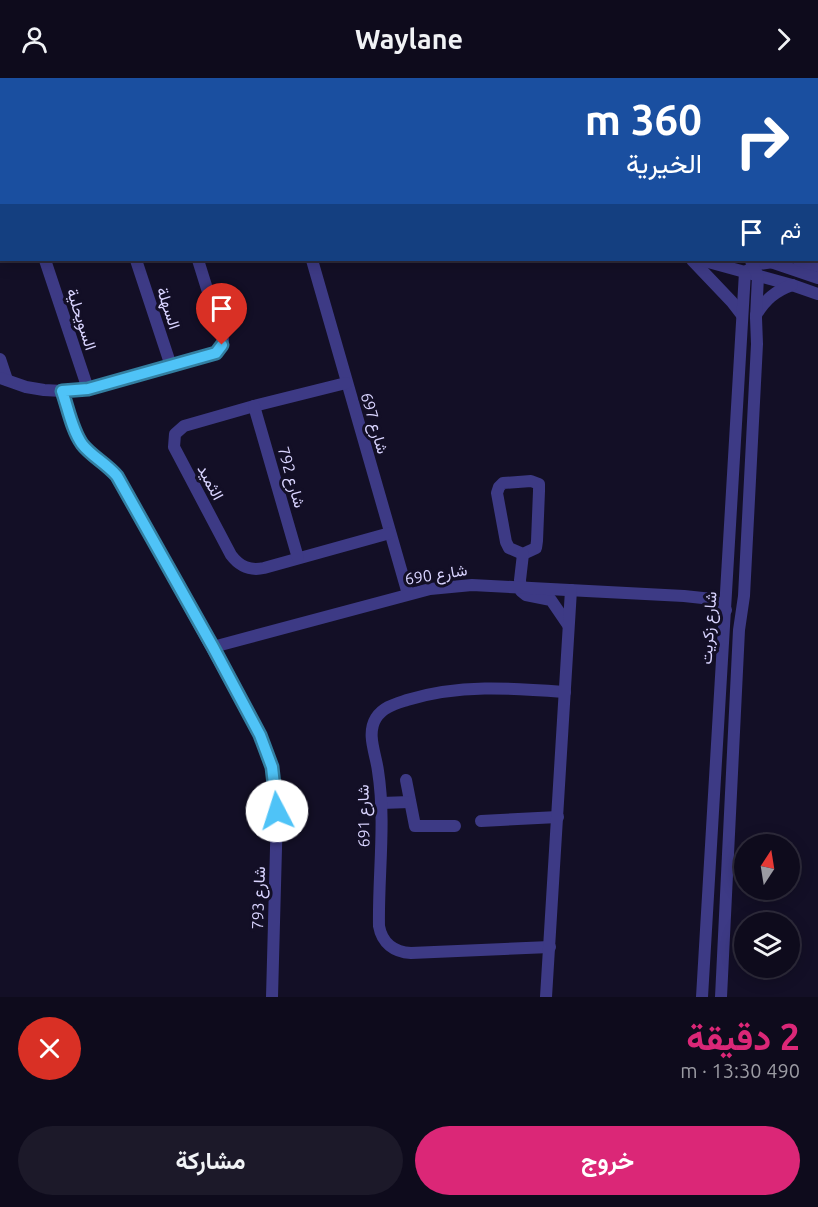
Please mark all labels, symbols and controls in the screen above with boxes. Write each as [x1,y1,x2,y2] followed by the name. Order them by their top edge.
[18,23,51,56] icon: person
[767,23,800,56] icon: forward
[355,24,463,54] text: Waylane
[585,96,702,143] text: 360 m
[723,102,801,180] icon: right
[626,148,702,178] text: الخيرية
[735,216,768,249] icon: arrive
[780,217,801,242] text: ثم
[196,283,247,345] pin
[152,285,184,332] street label: السهلة
[62,286,100,353] street label: السويحلية
[205,292,238,325] icon: arrive
[355,390,392,457] street label: شارع 697
[272,444,309,511] street label: شارع 792
[193,461,228,503] street label: الثميد
[404,560,469,591] street label: شارع 690
[696,591,723,665] street label: شارع زكريت
[245,779,309,843] position arrow
[353,784,376,848] street label: شارع 691
[734,834,800,900] north arrow
[734,834,800,978] map controls
[248,866,271,930] street label: شارع 793
[734,912,800,978] button: layers
[686,1016,800,1057] text: 2 دقيقة
[18,1017,81,1080] button: close
[680,1059,800,1082] text: 490 m · 13:30
[18,1126,403,1195] button: مشاركة
[415,1126,800,1195] button: خروج

